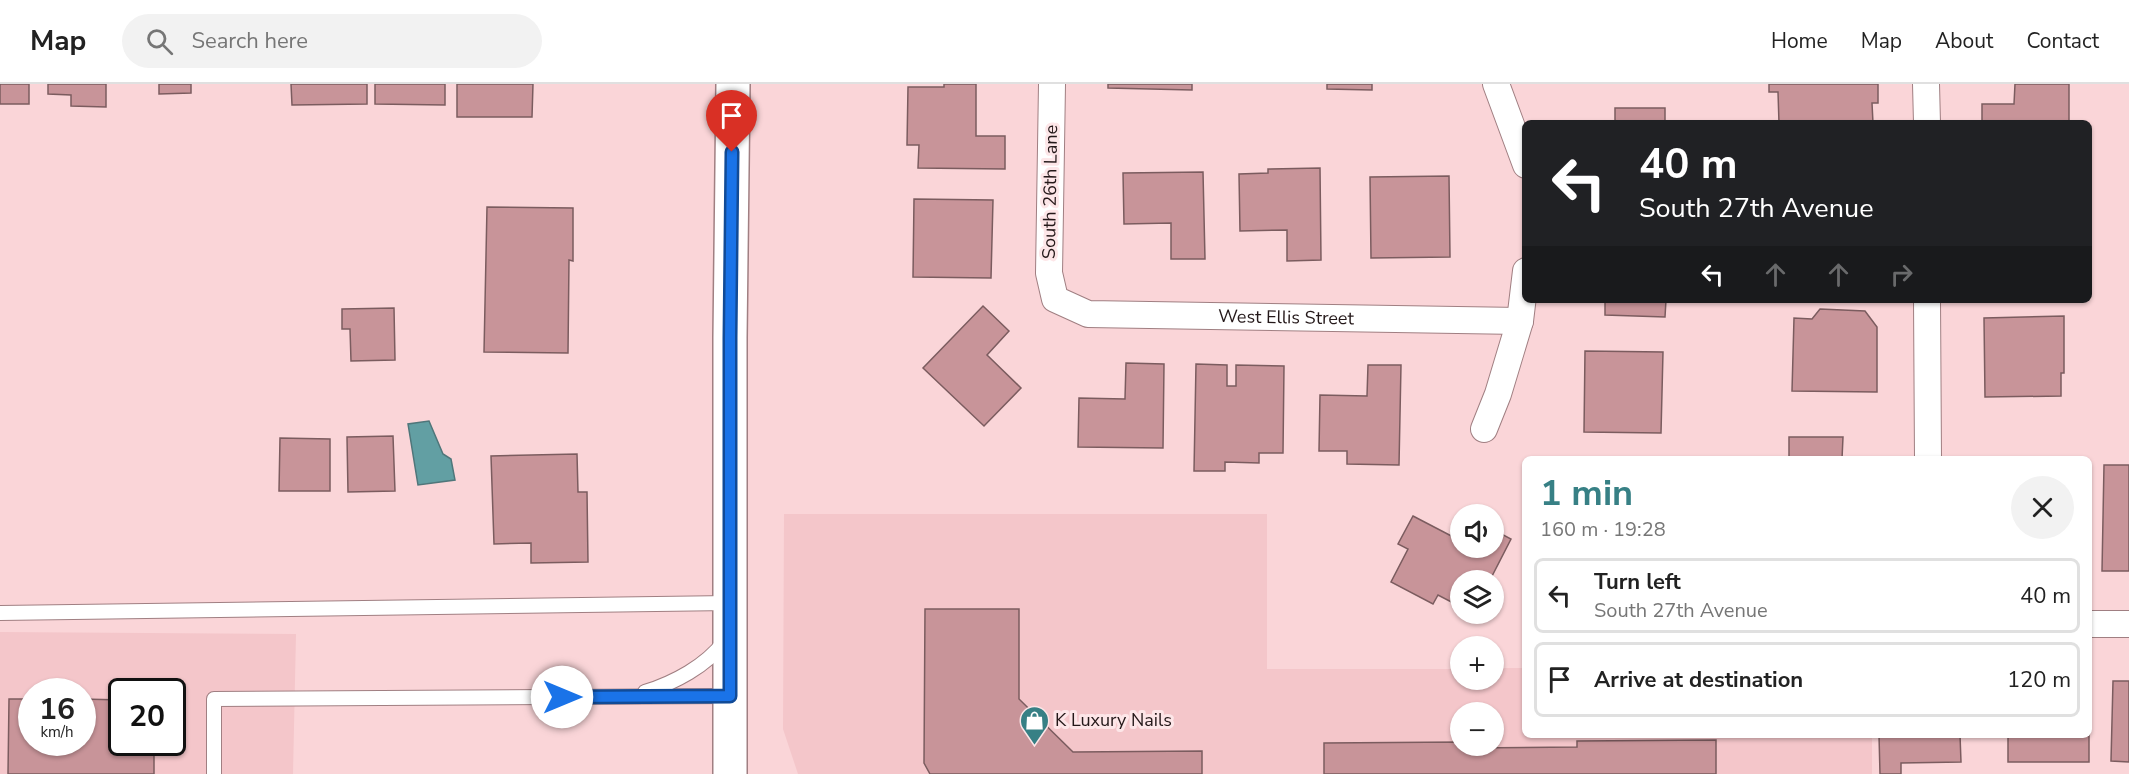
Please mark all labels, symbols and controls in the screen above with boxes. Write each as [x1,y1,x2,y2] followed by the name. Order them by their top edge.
[122,14,542,68] search box
[30,22,86,60] text: Map
[143,25,176,58] icon: search
[191,26,308,56] text: Search here
[1771,27,1828,55] text: Home
[1861,27,1902,55] text: Map
[1935,27,1993,55] text: About
[2026,27,2099,55] text: Contact
[706,90,757,152] pin
[715,99,748,132] icon: arrive
[1037,125,1063,259] street label: South 26th Lane
[1639,136,1738,193] text: 40 m
[1540,144,1618,222] icon: left
[1639,190,1874,227] text: South 27th Avenue
[1696,258,1729,291] icon: left
[1759,258,1792,291] icon: ahead
[1822,258,1855,291] icon: ahead
[1885,258,1918,291] icon: right
[1218,304,1355,330] street label: West Ellis Street
[1540,469,1633,518] text: 1 min
[2011,476,2074,539] button: close
[1450,504,1504,756] map controls
[1450,504,1504,558] button: sound
[1540,516,1666,543] text: 160 m · 19:28
[1594,567,1681,597] text: Turn left
[1450,570,1504,624] button: layers
[1543,579,1576,612] icon: left
[2020,581,2071,611] text: 40 m
[1594,597,1768,624] text: South 27th Avenue
[1450,636,1504,690] button: +
[1543,663,1576,696] icon: arrive
[530,665,594,729] position arrow
[1594,665,1803,695] text: Arrive at destination
[2007,665,2071,695] text: 120 m
[108,678,186,756] speed limit sign: 20
[39,689,75,730] text: 16
[1450,702,1504,756] button: −
[1018,704,1050,746] shop icon: K Luxury Nails
[1055,708,1172,732] place label: K Luxury Nails
[40,722,74,742] text: km/h

